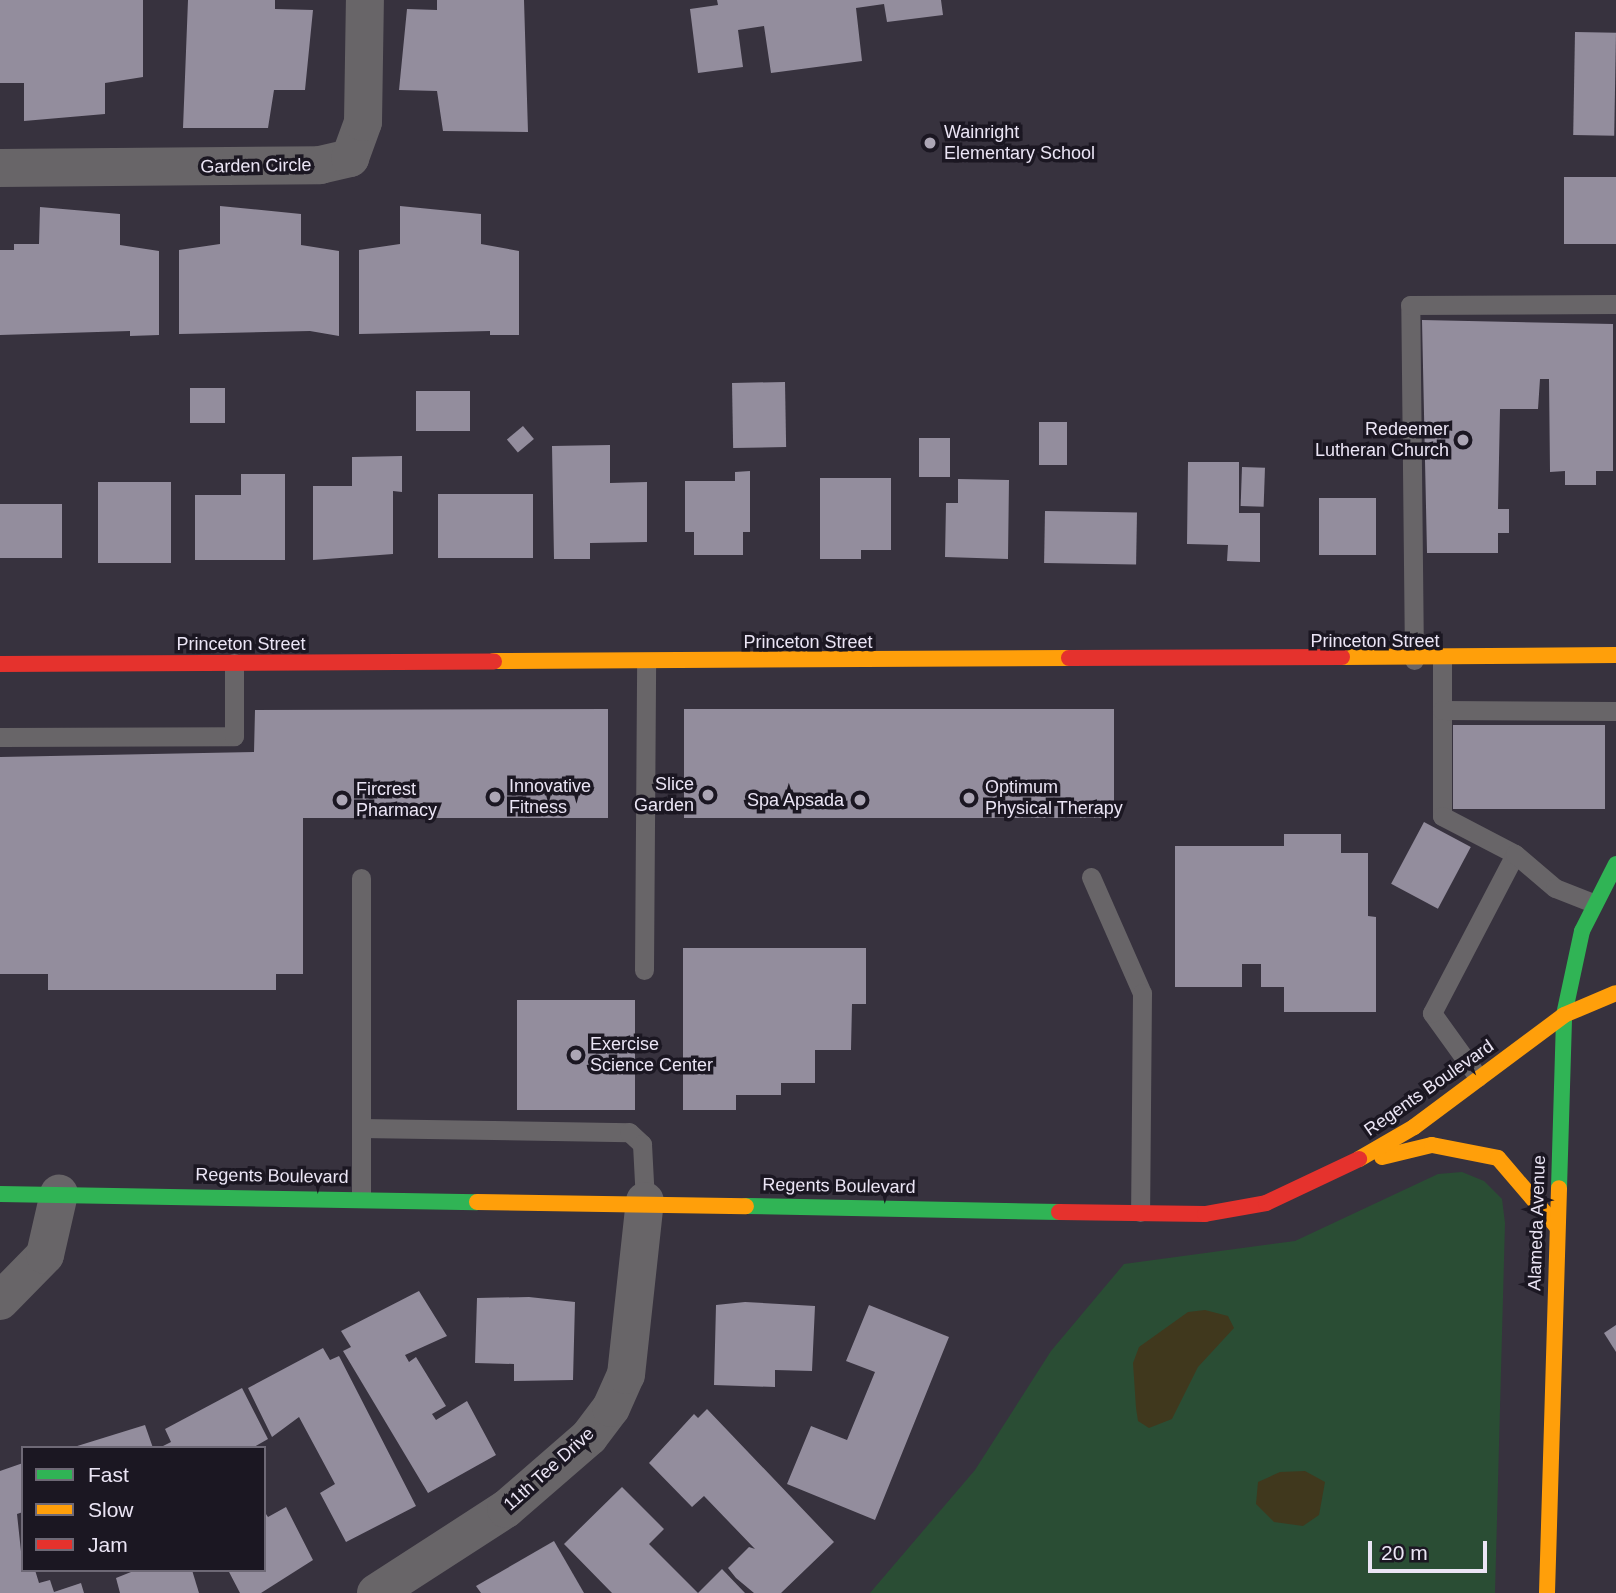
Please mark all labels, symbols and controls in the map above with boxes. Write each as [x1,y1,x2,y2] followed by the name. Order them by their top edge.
[944,122,1095,164] place label: Wainright Elementary School
[922,135,938,151] marker: Wainright Elementary School
[200,154,312,178] street label: Garden Circle
[1315,419,1449,462] place label: Redeemer Lutheran Church
[1455,432,1471,448] marker: Redeemer Lutheran Church
[1310,630,1440,652] street label: Princeton Street
[743,631,873,653] street label: Princeton Street
[176,633,306,655] street label: Princeton Street
[634,774,694,816] place label: Slice Garden
[509,776,591,818] place label: Innovative Fitness
[985,777,1123,820] place label: Optimum Physical Therapy
[356,779,437,822] place label: Fircrest Pharmacy
[700,787,716,803] marker: Slice Garden
[959,788,979,808] marker: Optimum Physical Therapy
[487,789,503,805] marker: Innovative Fitness
[746,789,844,811] place label: Spa Apsada
[850,790,870,810] marker: Spa Apsada
[334,792,350,808] marker: Fircrest Pharmacy
[590,1034,713,1076] place label: Exercise Science Center
[1360,1035,1498,1141] street label: Regents Boulevard
[568,1047,584,1063] marker: Exercise Science Center
[1524,1154,1550,1292] street label: Alameda Avenue
[195,1164,349,1188] street label: Regents Boulevard
[762,1174,916,1198] street label: Regents Boulevard
[499,1423,599,1515] street label: 11th Tee Drive
[21,1446,266,1572] legend
[88,1463,129,1486] text: Fast
[88,1498,134,1521] text: Slow
[1371,1526,1490,1570] scale bar
[88,1533,128,1556] text: Jam
[1381,1541,1428,1564] text: 20 m

